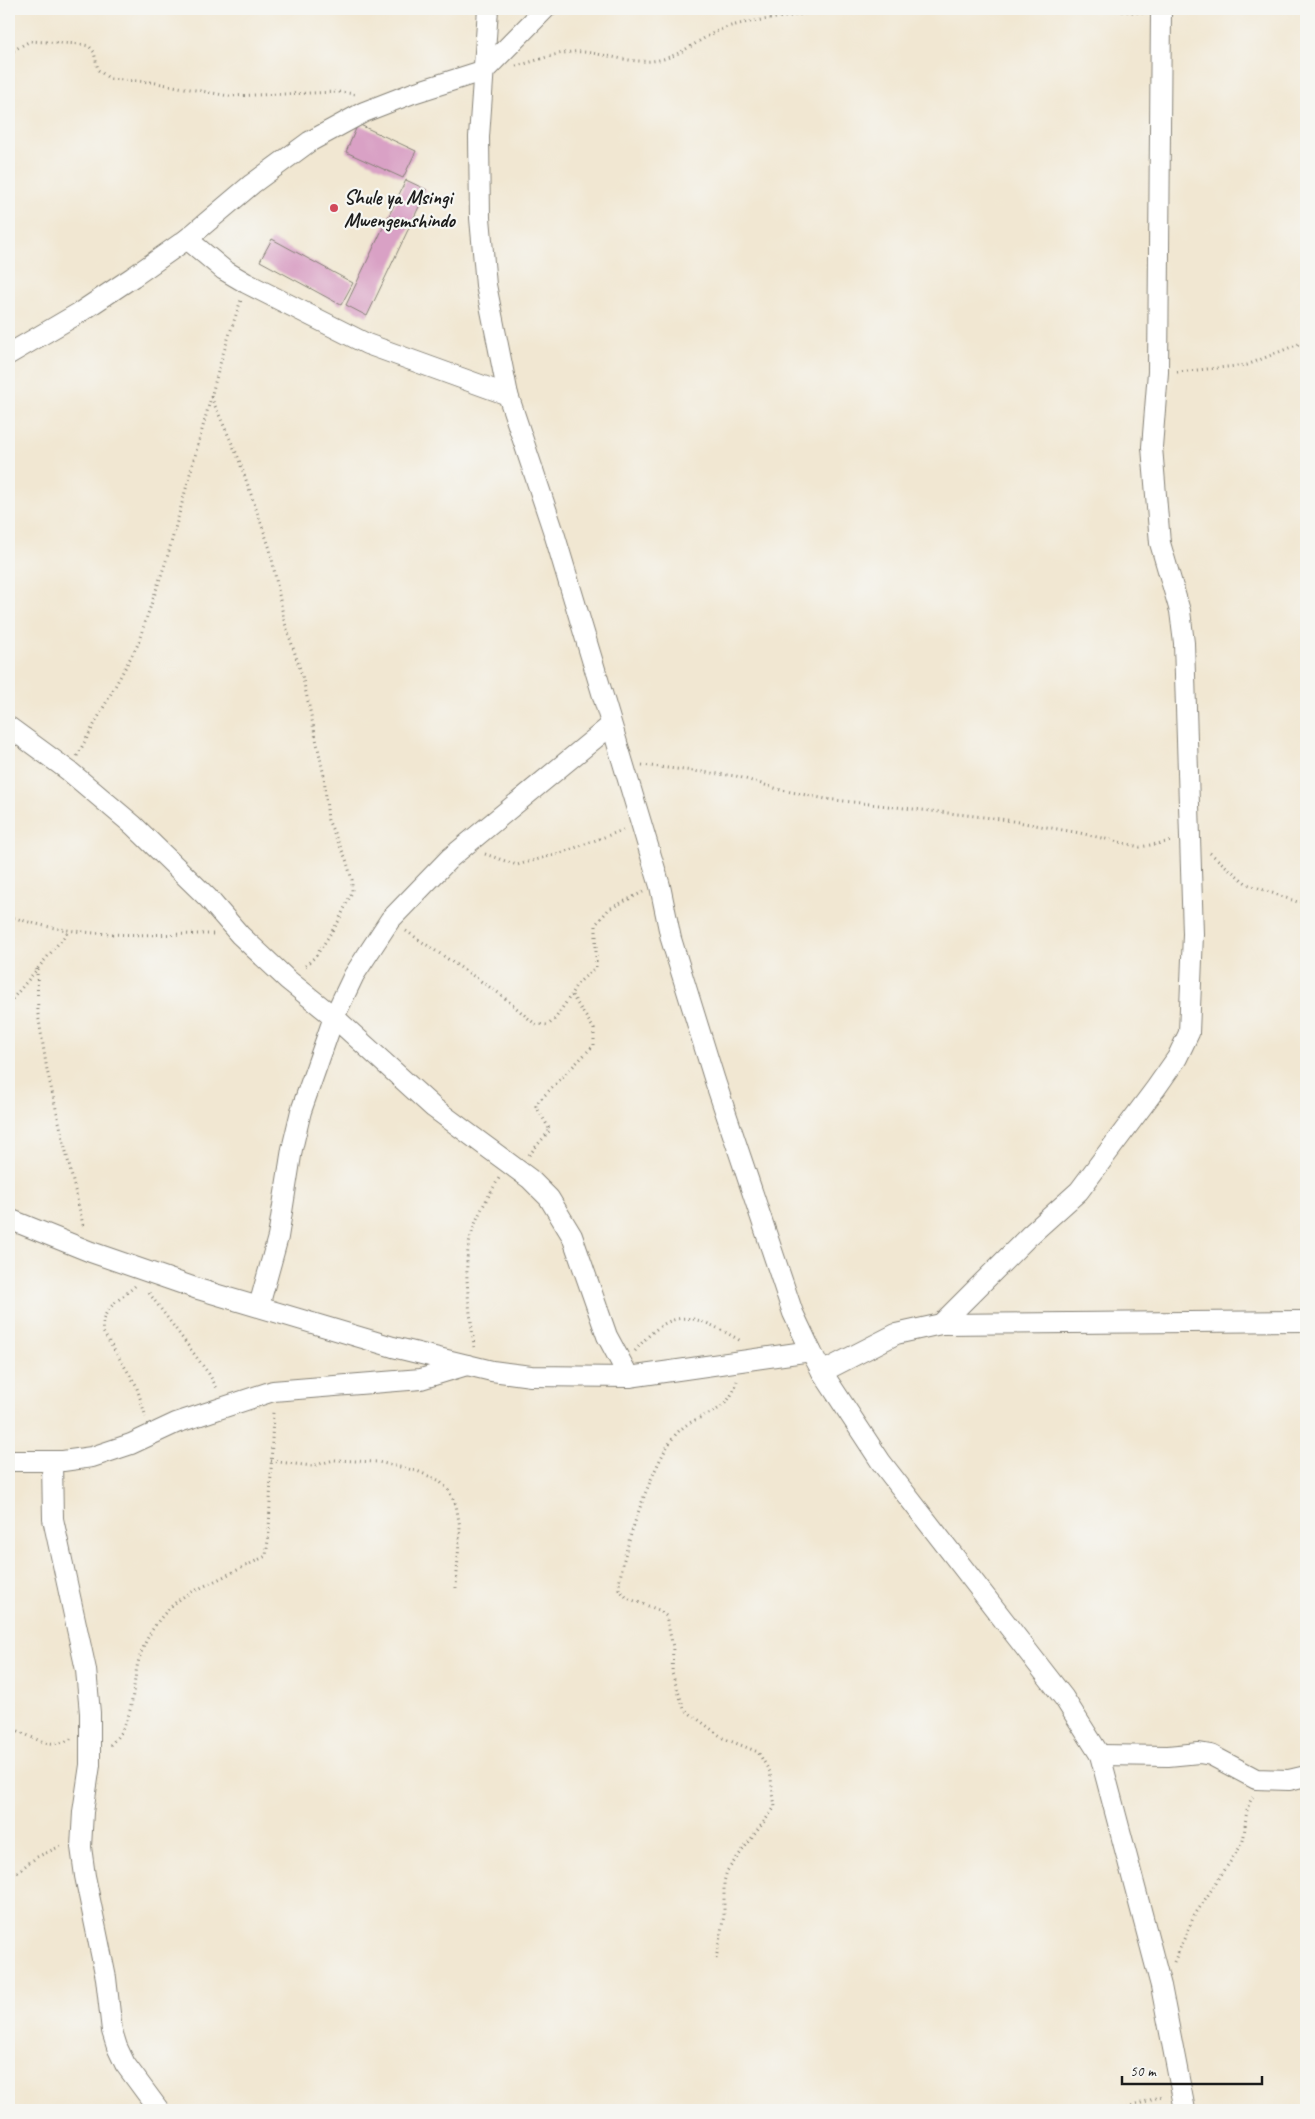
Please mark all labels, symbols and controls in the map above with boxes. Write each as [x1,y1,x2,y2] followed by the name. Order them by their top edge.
[344,185,457,233] place label: Shule ya Msingi Mwengemshindo
[328,202,340,214] marker: Shule ya Msingi Mwengemshindo
[1122,2054,1262,2086] scale bar
[1130,2062,1157,2081] text: 50 m

